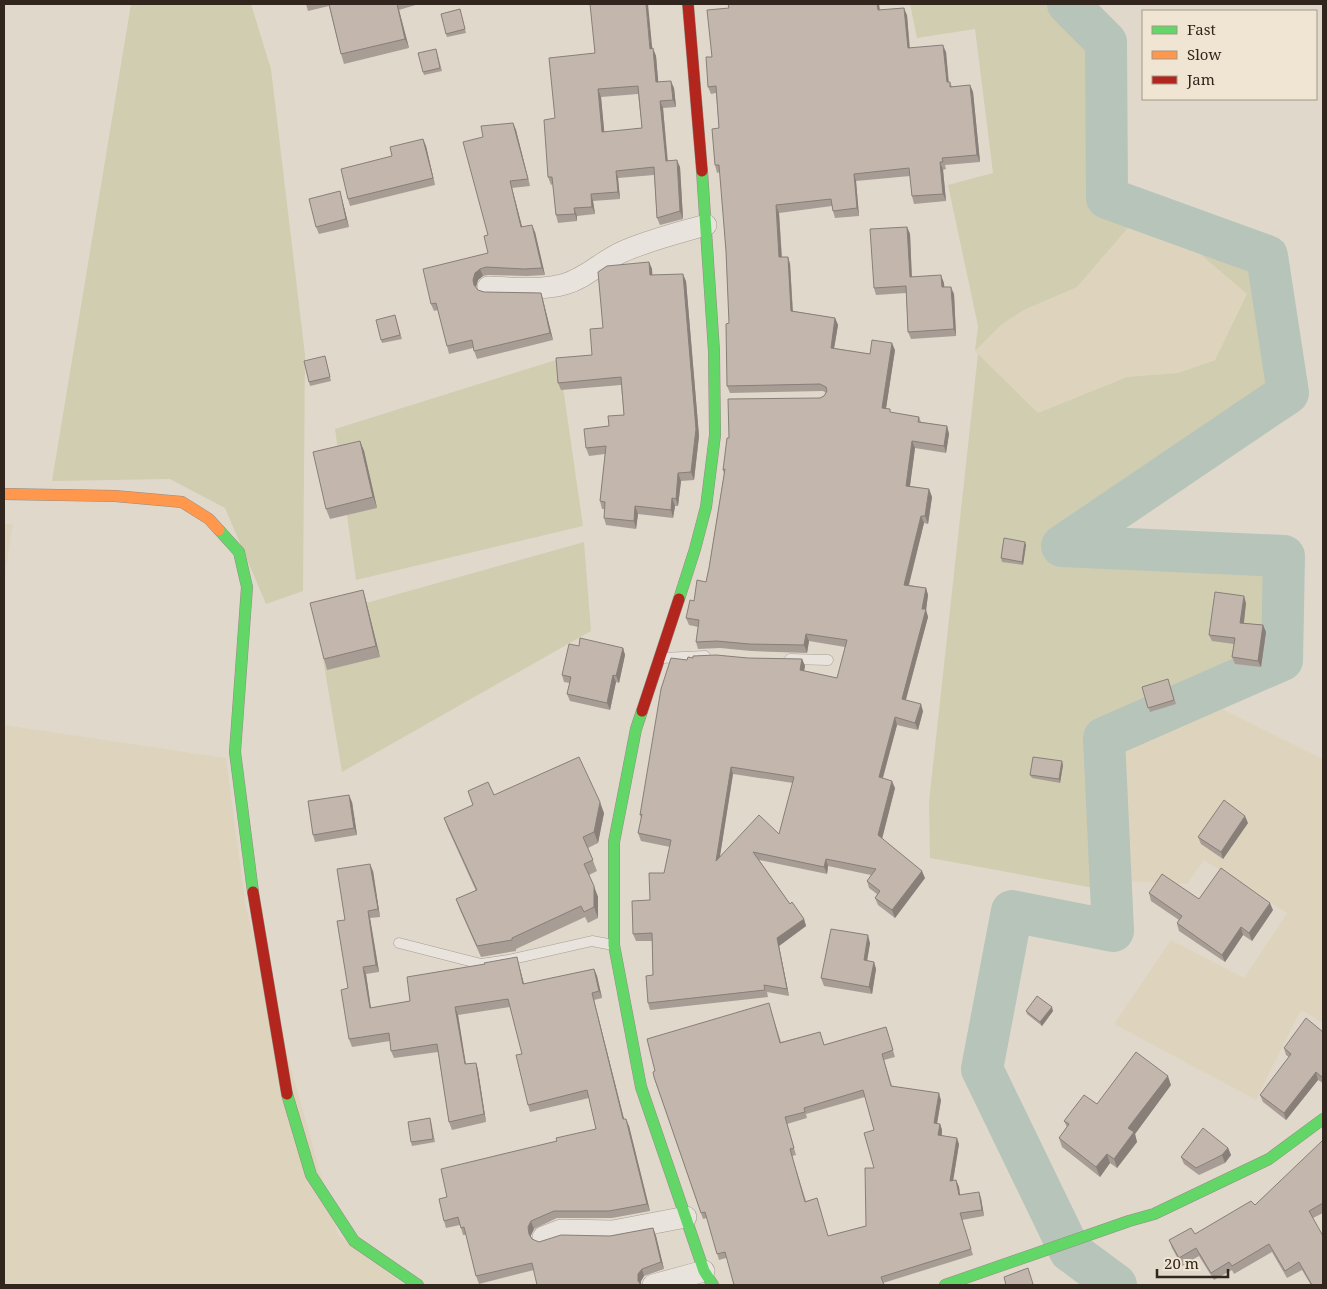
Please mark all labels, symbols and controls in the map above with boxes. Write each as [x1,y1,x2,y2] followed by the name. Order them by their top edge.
[1142,10,1317,100] legend
[1187,19,1216,39] text: Fast
[1187,44,1221,64] text: Slow
[1186,69,1215,89] text: Jam
[1157,1246,1228,1278] scale bar
[1164,1253,1199,1273] text: 20 m

